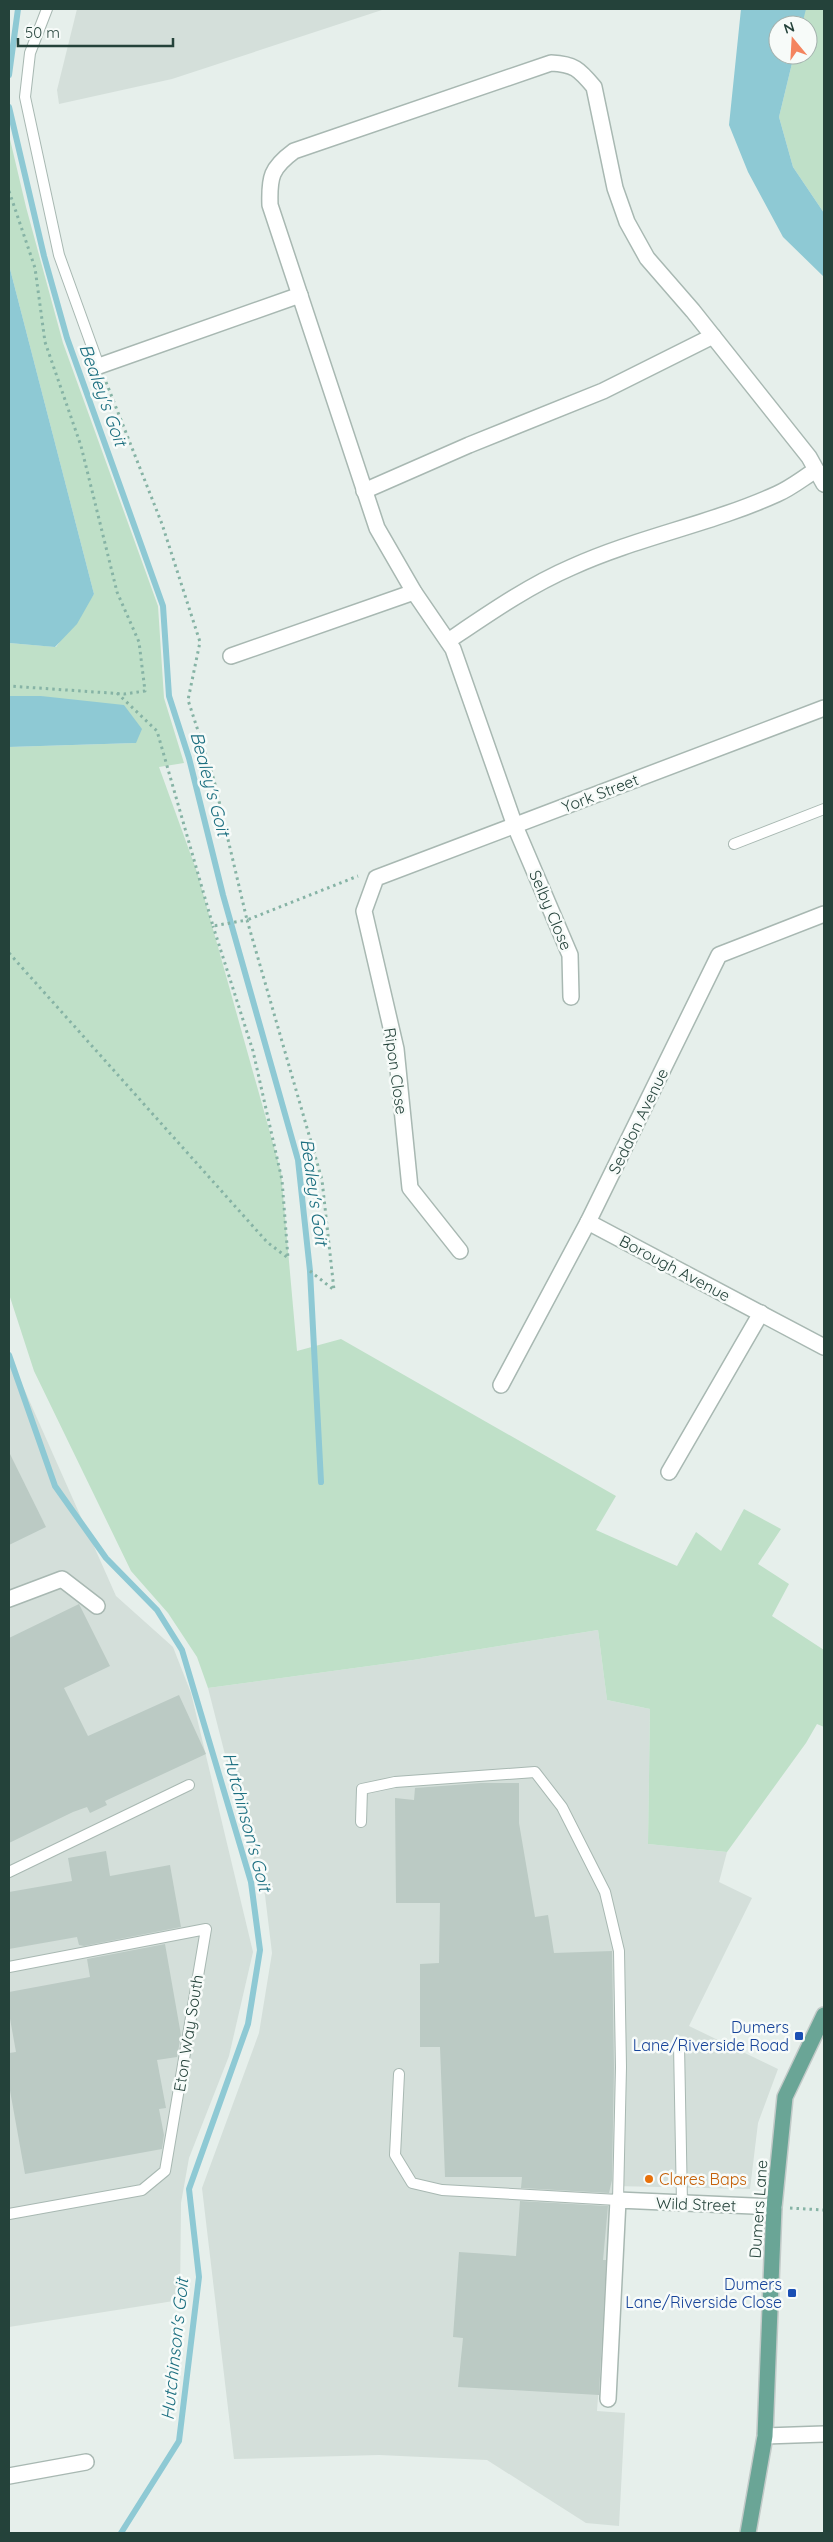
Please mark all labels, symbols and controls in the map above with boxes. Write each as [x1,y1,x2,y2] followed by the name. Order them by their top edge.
[18,15,172,47] scale bar
[768,15,818,65] north arrow
[781,17,797,38] text: N
[25,23,60,42] text: 50 m
[74,340,133,451] water label: Bealey's Goit
[185,729,236,840] water label: Bealey's Goit
[559,769,641,817] street label: York Street
[525,867,577,953] street label: Selby Close
[380,1026,412,1116] street label: Ripon Close
[604,1065,672,1177] street label: Seddon Avenue
[296,1137,334,1249] water label: Bealey's Goit
[616,1230,734,1306] street label: Borough Avenue
[218,1750,278,1896] water label: Hutchinson's Goit
[169,1973,207,2093] street label: Eton Way South
[633,2017,789,2055] place label: Dumers Lane/Riverside Road
[793,2030,805,2042] marker: Dumers Lane/Riverside Road
[745,2159,771,2259] street label: Dumers Lane
[659,2169,747,2189] place label: Clares Baps
[643,2173,655,2185] marker: Clares Baps
[656,2193,736,2215] street label: Wild Street
[625,2274,782,2312] place label: Dumers Lane/Riverside Close
[156,2275,194,2421] water label: Hutchinson's Goit
[786,2287,798,2299] marker: Dumers Lane/Riverside Close

